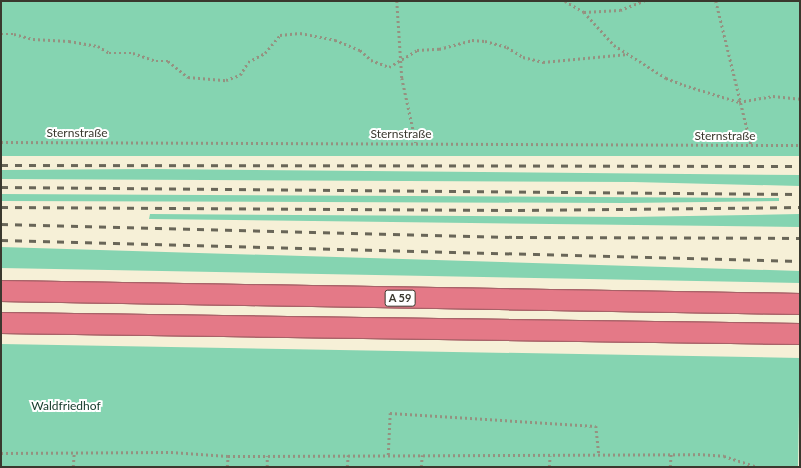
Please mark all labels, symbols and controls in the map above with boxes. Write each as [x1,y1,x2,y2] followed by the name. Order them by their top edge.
[47,126,107,140] street label: Sternstraße
[371,127,431,141] street label: Sternstraße
[695,129,755,143] street label: Sternstraße
[384,289,416,307] road number: A 59
[31,399,101,413] park label: Waldfriedhof

